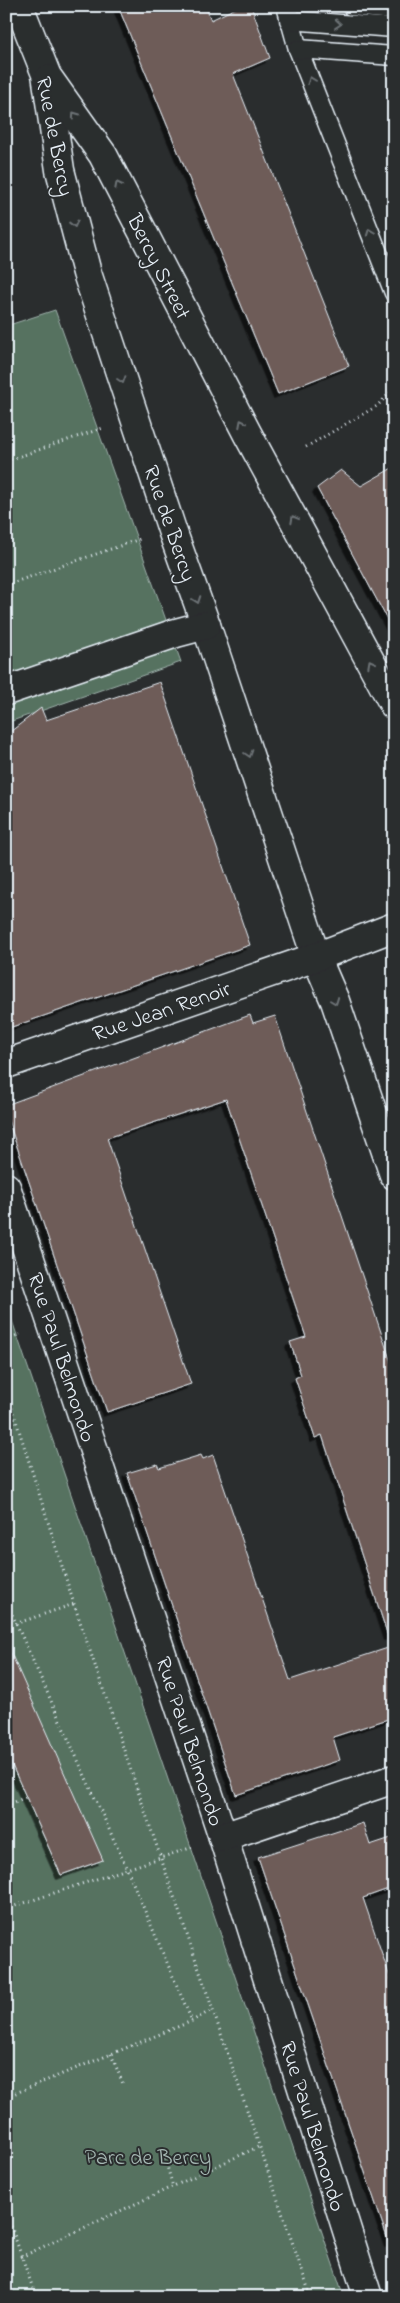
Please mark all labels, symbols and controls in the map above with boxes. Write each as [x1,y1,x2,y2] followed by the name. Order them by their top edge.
[334,18,342,29] one-way arrow
[25,74,80,199] street label: Rue de Bercy
[306,77,316,85] one-way arrow
[72,111,81,121] one-way arrow
[114,181,124,190] one-way arrow
[116,208,198,327] street label: Bercy Street
[69,220,79,228] one-way arrow
[365,228,376,237] one-way arrow
[116,375,126,383] one-way arrow
[238,419,248,428] one-way arrow
[132,461,203,587] street label: Rue de Bercy
[290,516,300,525] one-way arrow
[191,595,201,604] one-way arrow
[367,659,377,668] one-way arrow
[243,749,253,758] one-way arrow
[89,974,235,1051] street label: Rue Jean Renoir
[329,997,339,1005] one-way arrow
[18,1269,103,1447] street label: Rue Paul Belmondo
[146,1653,231,1831] street label: Rue Paul Belmondo
[270,2038,352,2216] street label: Rue Paul Belmondo
[85,2143,211,2176] park label: Parc de Bercy

